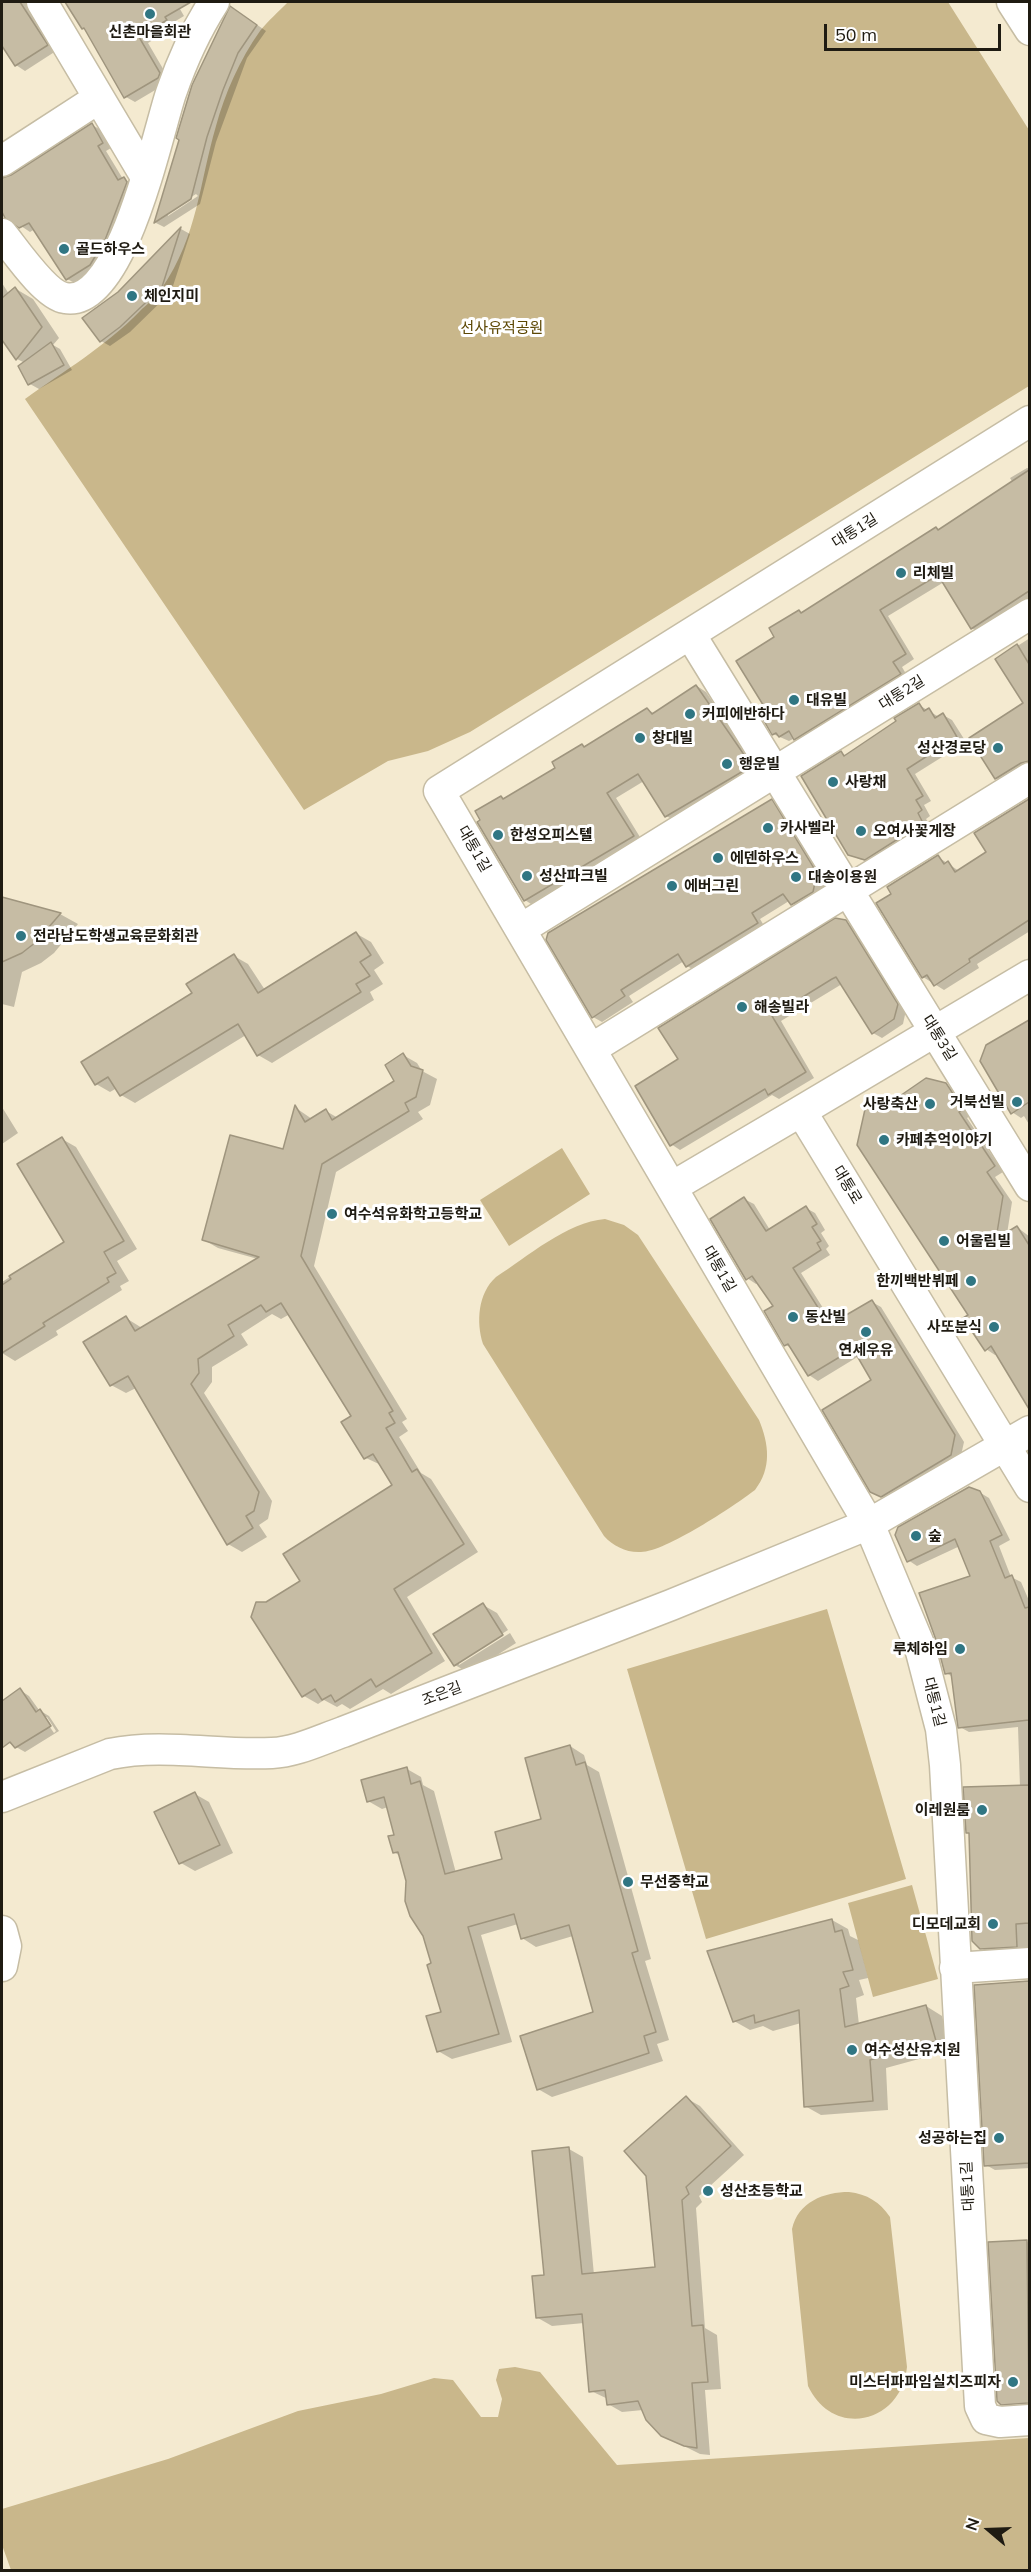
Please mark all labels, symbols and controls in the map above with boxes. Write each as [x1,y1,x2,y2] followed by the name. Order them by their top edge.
[143,7,157,21] marker: 신촌마을회관
[827,12,1004,50] scale bar
[109,23,191,41] place label: 신촌마을회관
[835,23,877,46] text: 50 m
[76,240,145,258] place label: 골드하우스
[57,242,71,256] marker: 골드하우스
[144,287,199,305] place label: 체인지미
[125,289,139,303] marker: 체인지미
[461,319,543,337] park label: 선사유적공원
[829,510,881,552] street label: 대통1길
[913,564,954,582] place label: 리체빌
[894,566,908,580] marker: 리체빌
[876,672,928,714] street label: 대통2길
[806,691,847,709] place label: 대유빌
[787,693,801,707] marker: 대유빌
[702,705,785,723] place label: 커피에반하다
[683,707,697,721] marker: 커피에반하다
[652,729,693,747] place label: 창대빌
[633,731,647,745] marker: 창대빌
[917,739,986,757] place label: 성산경로당
[991,741,1005,755] marker: 성산경로당
[739,755,780,773] place label: 행운빌
[720,757,734,771] marker: 행운빌
[845,773,886,791] place label: 사랑채
[826,775,840,789] marker: 사랑채
[780,819,835,837] place label: 카사벨라
[761,821,775,835] marker: 카사벨라
[873,822,956,840] place label: 오여사꽃게장
[454,823,494,875] street label: 대통1길
[854,824,868,838] marker: 오여사꽃게장
[510,826,593,844] place label: 한성오피스텔
[491,828,505,842] marker: 한성오피스텔
[730,849,799,867] place label: 에덴하우스
[711,851,725,865] marker: 에덴하우스
[539,867,608,885] place label: 성산파크빌
[808,868,877,886] place label: 대송이용원
[520,869,534,883] marker: 성산파크빌
[789,870,803,884] marker: 대송이용원
[684,877,739,895] place label: 에버그린
[665,879,679,893] marker: 에버그린
[33,927,199,945] place label: 전라남도학생교육문화회관
[14,929,28,943] marker: 전라남도학생교육문화회관
[754,998,809,1016] place label: 해송빌라
[735,1000,749,1014] marker: 해송빌라
[918,1012,960,1064] street label: 대통3길
[950,1093,1005,1111] place label: 거북선빌
[863,1095,918,1113] place label: 사랑축산
[1010,1095,1024,1109] marker: 거북선빌
[923,1097,937,1111] marker: 사랑축산
[896,1131,993,1149] place label: 카페추억이야기
[877,1133,891,1147] marker: 카페추억이야기
[829,1163,865,1207] street label: 대통로
[344,1205,482,1223] place label: 여수석유화학고등학교
[325,1207,339,1221] marker: 여수석유화학고등학교
[956,1232,1011,1250] place label: 어울림빌
[937,1234,951,1248] marker: 어울림빌
[699,1243,739,1295] street label: 대통1길
[876,1272,959,1290] place label: 한끼백반뷔페
[964,1274,978,1288] marker: 한끼백반뷔페
[805,1308,846,1326] place label: 동산빌
[786,1310,800,1324] marker: 동산빌
[927,1318,982,1336] place label: 사또분식
[987,1320,1001,1334] marker: 사또분식
[859,1325,873,1339] marker: 연세우유
[838,1341,894,1359] place label: 연세우유
[928,1527,942,1545] place label: 숲
[909,1529,923,1543] marker: 숲
[893,1640,948,1658] place label: 루체하임
[953,1642,967,1656] marker: 루체하임
[919,1675,949,1729] street label: 대통1길
[419,1678,465,1710] street label: 조은길
[915,1801,970,1819] place label: 이레원룸
[975,1803,989,1817] marker: 이레원룸
[640,1873,709,1891] place label: 무선중학교
[621,1875,635,1889] marker: 무선중학교
[912,1915,981,1933] place label: 디모데교회
[986,1917,1000,1931] marker: 디모데교회
[864,2041,961,2059] place label: 여수성산유치원
[845,2043,859,2057] marker: 여수성산유치원
[918,2129,987,2147] place label: 성공하는집
[992,2131,1006,2145] marker: 성공하는집
[958,2160,978,2212] street label: 대통1길
[720,2182,803,2200] place label: 성산초등학교
[701,2184,715,2198] marker: 성산초등학교
[849,2373,1001,2391] place label: 미스터파파임실치즈피자
[1006,2375,1020,2389] marker: 미스터파파임실치즈피자
[959,2500,1019,2560] north arrow
[961,2515,983,2533] text: N

